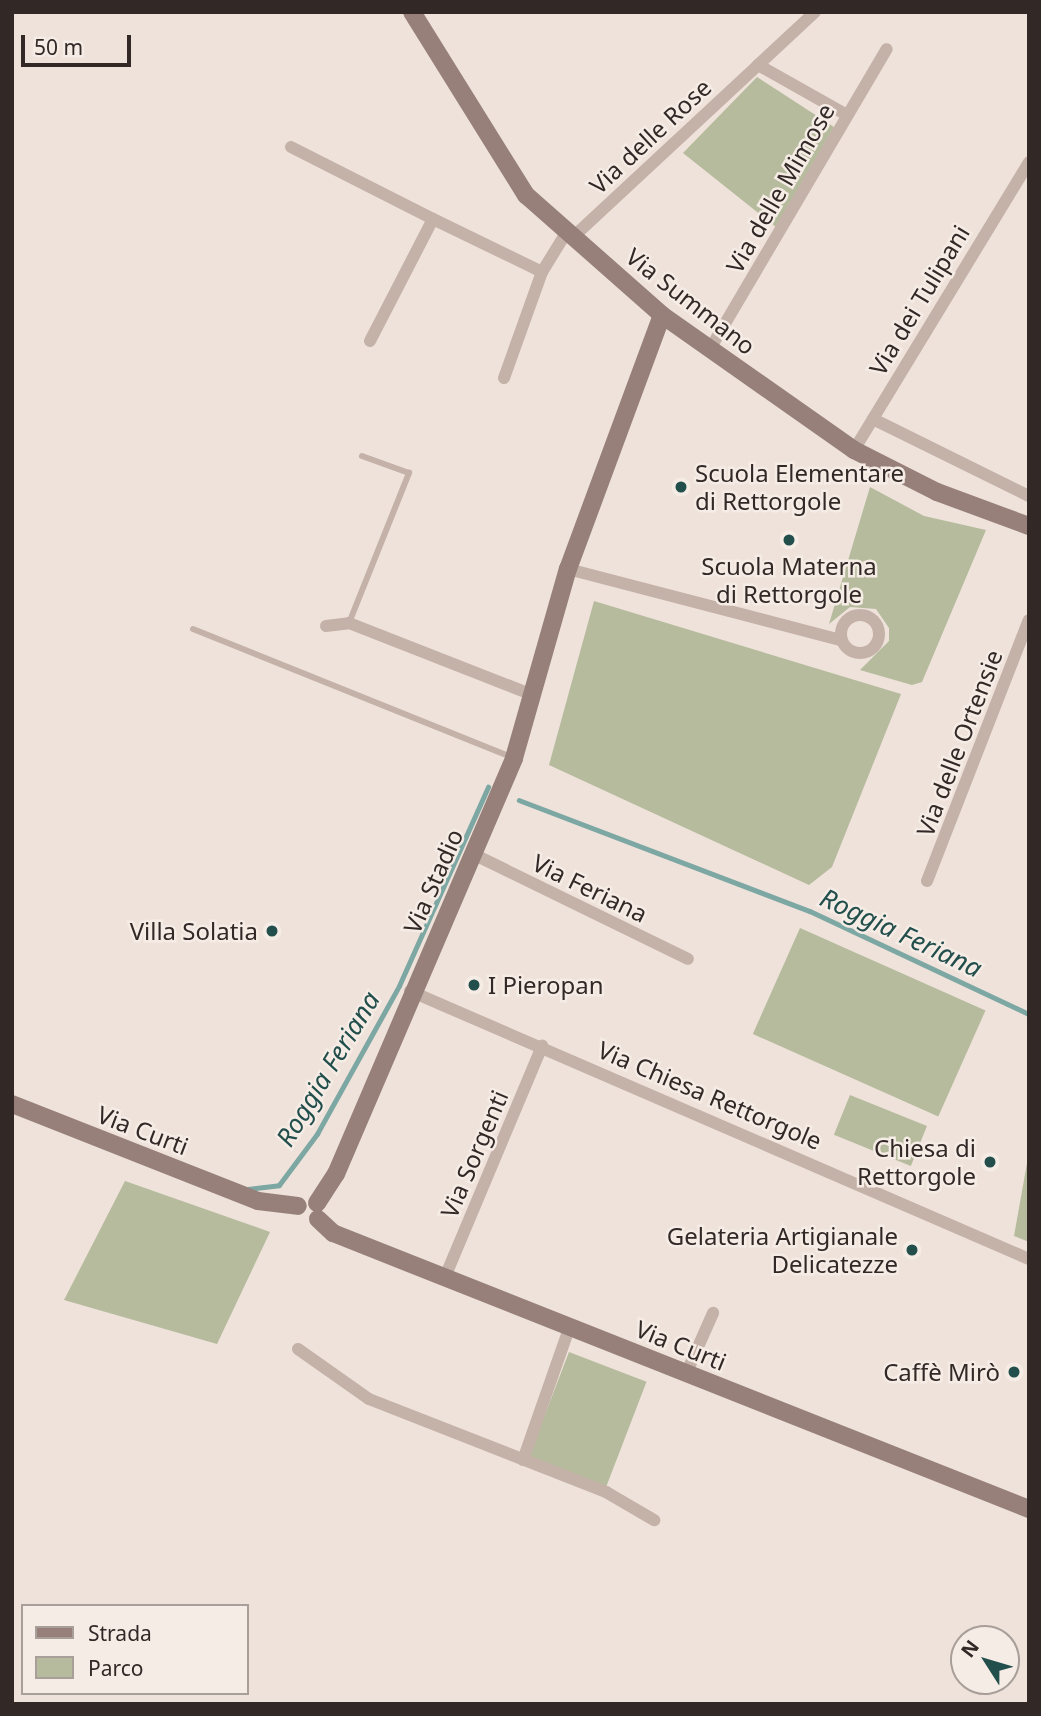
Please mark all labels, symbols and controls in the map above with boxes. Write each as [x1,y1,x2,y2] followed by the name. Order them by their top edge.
[24,21,135,65] scale bar
[34,33,83,61] text: 50 m
[583,73,717,199] street label: Via delle Rose
[720,98,840,278] street label: Via delle Mimose
[863,220,975,380] street label: Via dei Tulipani
[621,242,761,360] street label: Via Summano
[695,459,904,515] place label: Scuola Elementare di Rettorgole
[673,479,689,495] marker: Scuola Elementare di Rettorgole
[781,532,797,548] marker: Scuola Materna di Rettorgole
[701,552,877,608] place label: Scuola Materna di Rettorgole
[910,646,1008,840] street label: Via delle Ortensie
[397,824,469,938] street label: Via Stadio
[528,848,652,928] street label: Via Feriana
[815,882,987,984] water label: Roggia Feriana
[130,917,258,945] place label: Villa Solatia
[264,923,280,939] marker: Villa Solatia
[488,971,604,999] place label: I Pieropan
[466,977,482,993] marker: I Pieropan
[270,986,386,1152] water label: Roggia Feriana
[594,1035,826,1155] street label: Via Chiesa Rettorgole
[434,1086,514,1222] street label: Via Sorgenti
[93,1100,193,1160] street label: Via Curti
[857,1134,976,1190] place label: Chiesa di Rettorgole
[982,1154,998,1170] marker: Chiesa di Rettorgole
[667,1222,898,1278] place label: Gelateria Artigianale Delicatezze
[904,1242,920,1258] marker: Gelateria Artigianale Delicatezze
[632,1314,730,1376] street label: Via Curti
[883,1358,1000,1386] place label: Caffè Mirò
[1006,1364,1022,1380] marker: Caffè Mirò
[21,1604,248,1695] legend
[88,1619,152,1647] text: Strada
[950,1625,1020,1695] north arrow
[955,1635,985,1663] text: N
[88,1654,144,1682] text: Parco

